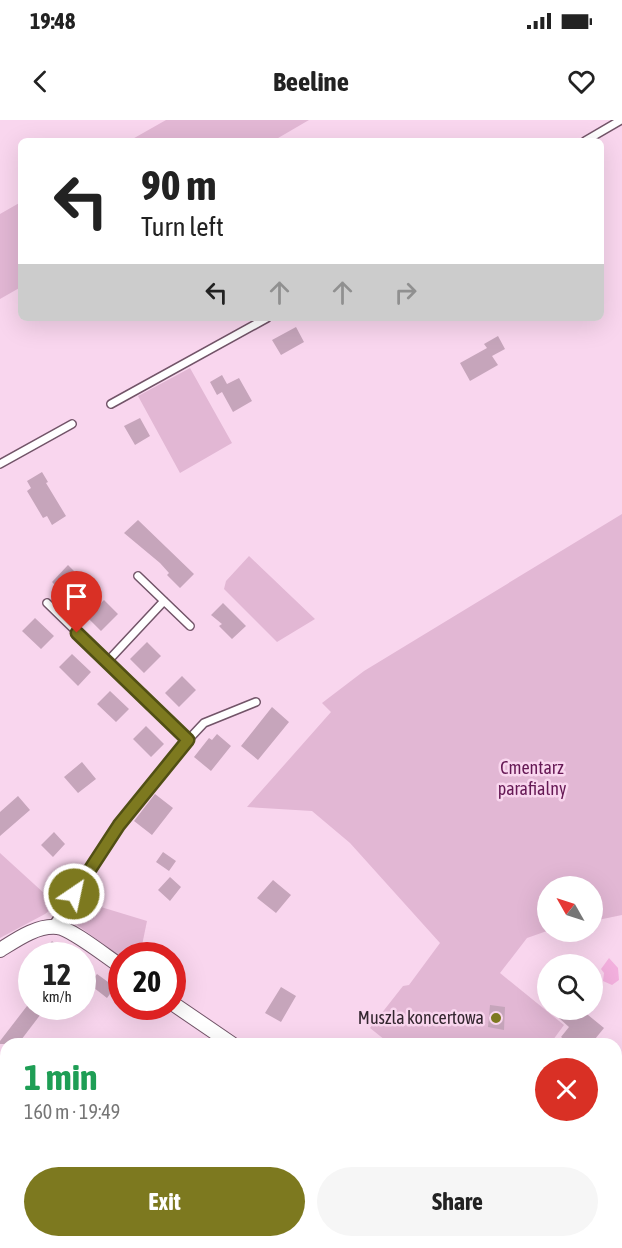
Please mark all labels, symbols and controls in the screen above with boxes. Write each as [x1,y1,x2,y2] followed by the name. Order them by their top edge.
[30,8,75,34] text: 19:48
[24,65,57,98] icon: back
[565,65,598,98] icon: heart
[273,66,349,97] text: Beeline
[141,161,216,209] text: 90 m
[42,162,120,240] icon: left
[141,211,224,242] text: Turn left
[200,276,233,309] icon: left
[263,276,296,309] icon: ahead
[326,276,359,309] icon: ahead
[389,276,422,309] icon: right
[51,571,102,633] pin
[60,580,93,613] icon: arrive
[498,757,566,799] park label: Cmentarz parafialny
[42,862,106,926] position arrow
[537,876,603,942] north arrow
[537,876,603,1020] map controls
[108,942,186,1020] speed limit sign: 20
[537,954,603,1020] button: search
[43,957,71,991] text: 12
[42,988,72,1005] text: km/h
[358,1007,484,1028] place label: Muszla koncertowa
[489,1011,503,1025] marker: Muszla koncertowa
[24,1056,98,1098] text: 1 min
[535,1058,598,1121] button: close
[24,1100,120,1123] text: 160 m · 19:49
[24,1167,305,1236] button: Exit
[317,1167,598,1236] button: Share

